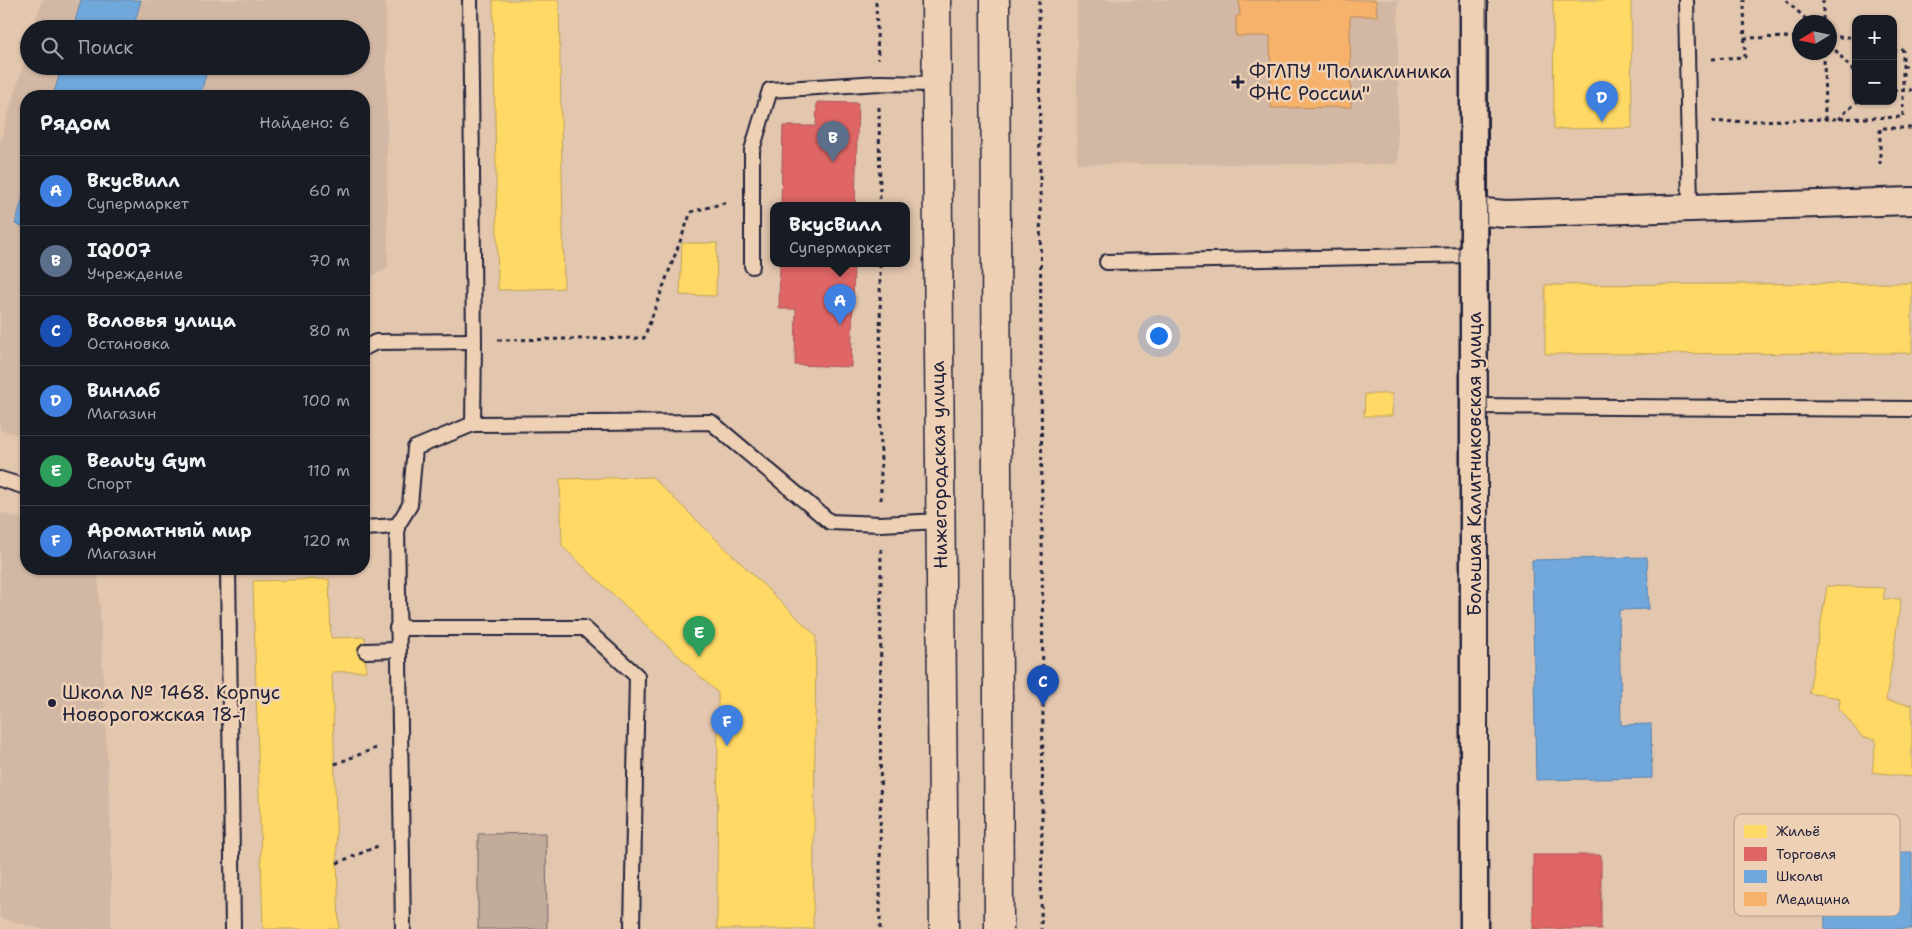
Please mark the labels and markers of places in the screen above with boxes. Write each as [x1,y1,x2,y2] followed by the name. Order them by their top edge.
[1249,59,1451,106] place label: ФГЛПУ "Поликлиника ФНС России"
[1231,75,1245,89] marker: ФГЛПУ "Поликлиника ФНС России"
[1586,81,1618,122] pin: D
[817,121,849,162] pin: B
[824,284,856,325] pin: A
[683,616,715,657] pin: E
[1027,665,1059,706] pin: C
[62,680,280,727] place label: Школа № 1468. Корпус Новорогожская 18-1
[46,697,58,709] marker: Школа № 1468. Корпус Новорогожская 18-1
[711,705,743,746] pin: F

